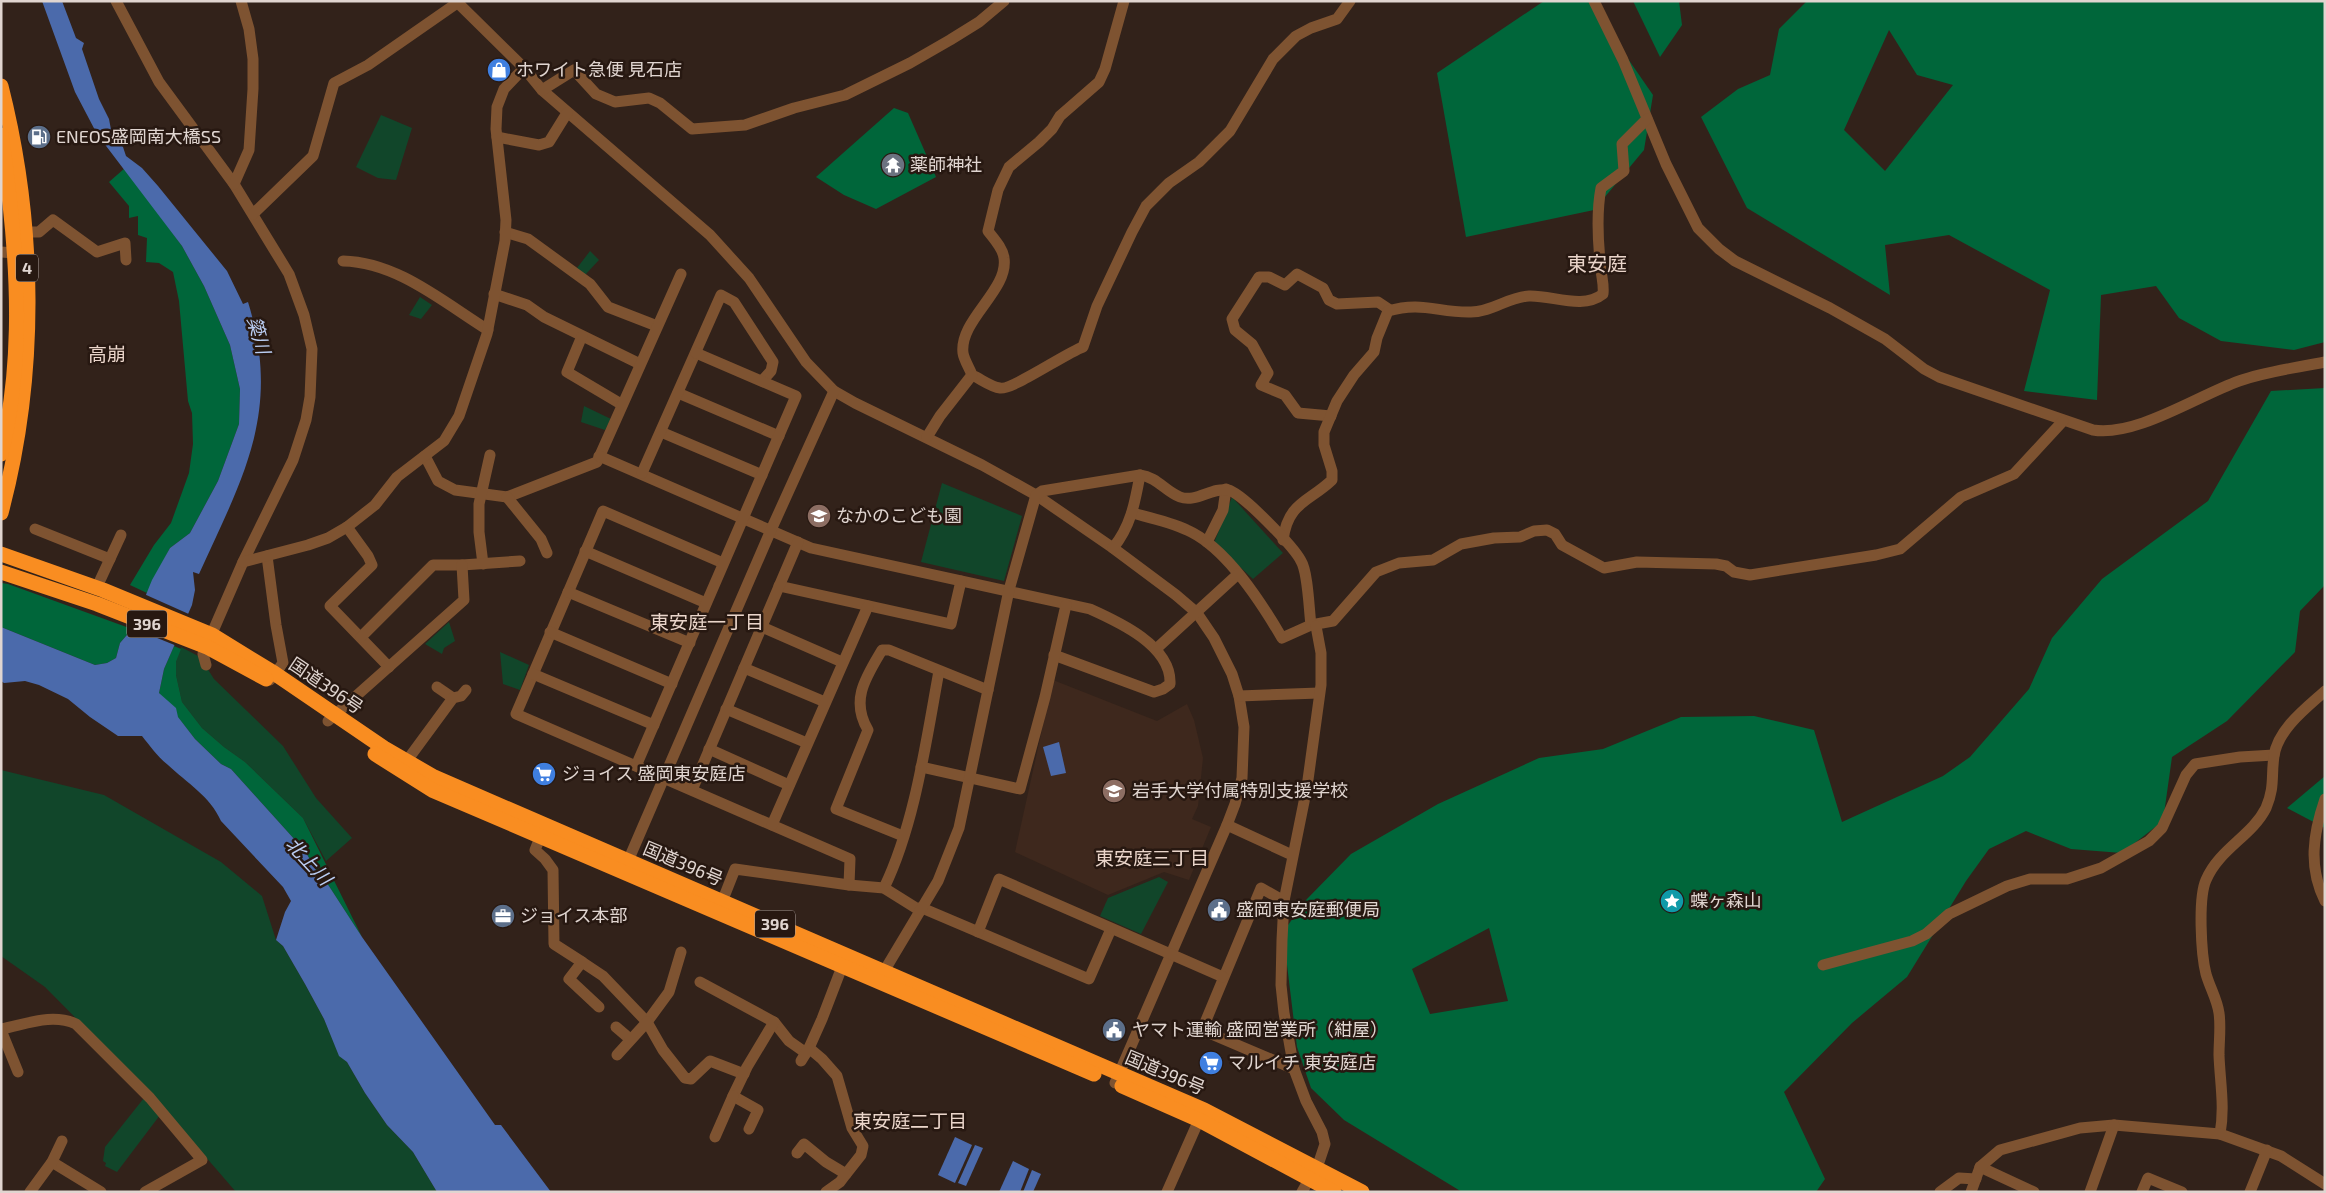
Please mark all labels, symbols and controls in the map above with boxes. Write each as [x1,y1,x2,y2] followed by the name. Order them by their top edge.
[486,57,512,83] shop icon: ホワイト急便 見石店
[516,58,682,80] place label: ホワイト急便 見石店
[26,124,52,150] fuel station icon: ENEOS盛岡南大橋SS
[56,125,221,147] place label: ENEOS盛岡南大橋SS
[880,152,906,178] temple icon: 薬師神社
[910,153,982,175] place label: 薬師神社
[1567,251,1627,275] district label: 東安庭
[16,254,38,282] road number: 4
[243,313,276,358] water label: 簗川
[88,342,126,365] district label: 高崩
[806,503,832,529] school or university icon: なかのこども園
[836,504,962,526] place label: なかのこども園
[127,610,167,638] road number: 396
[650,610,764,633] district label: 東安庭一丁目
[285,652,368,718] street label: 国道396号
[531,761,557,787] supermarket icon: ジョイス 盛岡東安庭店
[562,762,745,784] place label: ジョイス 盛岡東安庭店
[1101,778,1127,804] school or university icon: 岩手大学付属特別支援学校
[1132,779,1348,801] place label: 岩手大学付属特別支援学校
[282,832,339,891] water label: 北上川
[640,836,727,890] street label: 国道396号
[1095,846,1209,869] district label: 東安庭三丁目
[1659,888,1685,914] place icon: 蝶ヶ森山
[1690,889,1762,911] place label: 蝶ヶ森山
[1206,897,1232,923] public building icon: 盛岡東安庭郵便局
[1236,898,1380,920] place label: 盛岡東安庭郵便局
[490,903,516,929] office icon: ジョイス本部
[520,904,627,926] place label: ジョイス本部
[755,911,795,938] road number: 396
[1101,1017,1127,1043] public building icon: ヤマト運輸 盛岡営業所（紺屋）
[1132,1018,1388,1040] place label: ヤマト運輸 盛岡営業所（紺屋）
[1122,1045,1209,1099] street label: 国道396号
[1198,1050,1224,1076] supermarket icon: マルイチ 東安庭店
[1228,1051,1376,1073] place label: マルイチ 東安庭店
[853,1109,967,1132] district label: 東安庭二丁目

